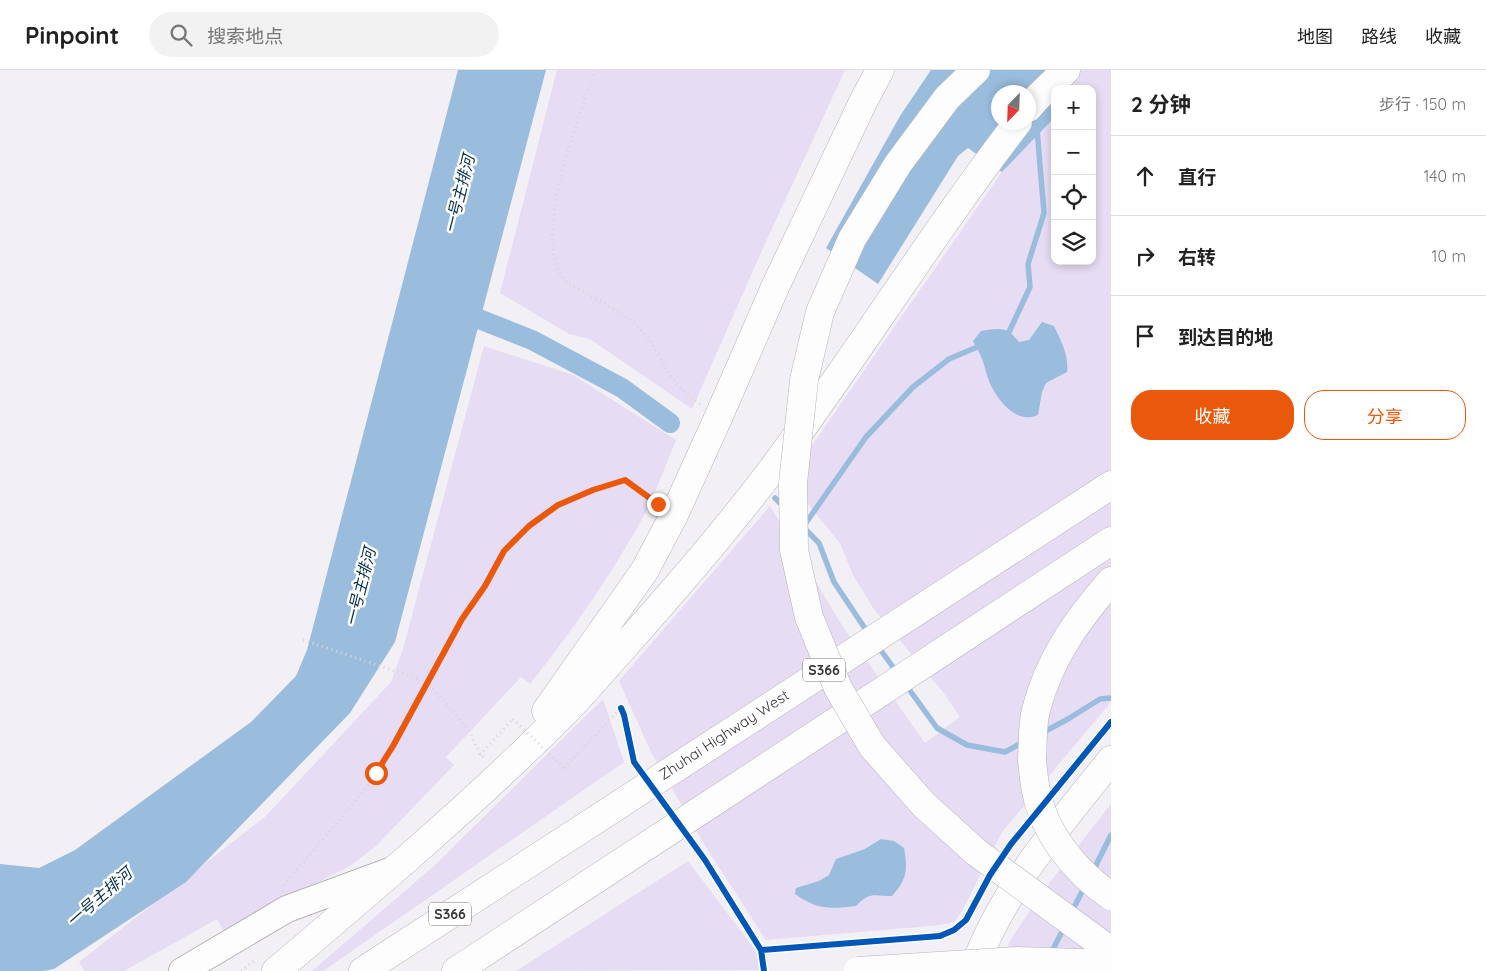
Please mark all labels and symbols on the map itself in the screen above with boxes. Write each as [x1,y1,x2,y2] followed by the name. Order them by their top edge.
[991,85,1036,130] north arrow
[440,150,479,235] water label: 一号主排河
[647,493,670,516] route end
[341,543,380,628] water label: 一号主排河
[803,658,845,682] road number: S366
[655,685,792,784] street label: Zhuhai Highway West
[365,762,388,785] route start
[62,861,138,931] water label: 一号主排河
[429,902,471,926] road number: S366

